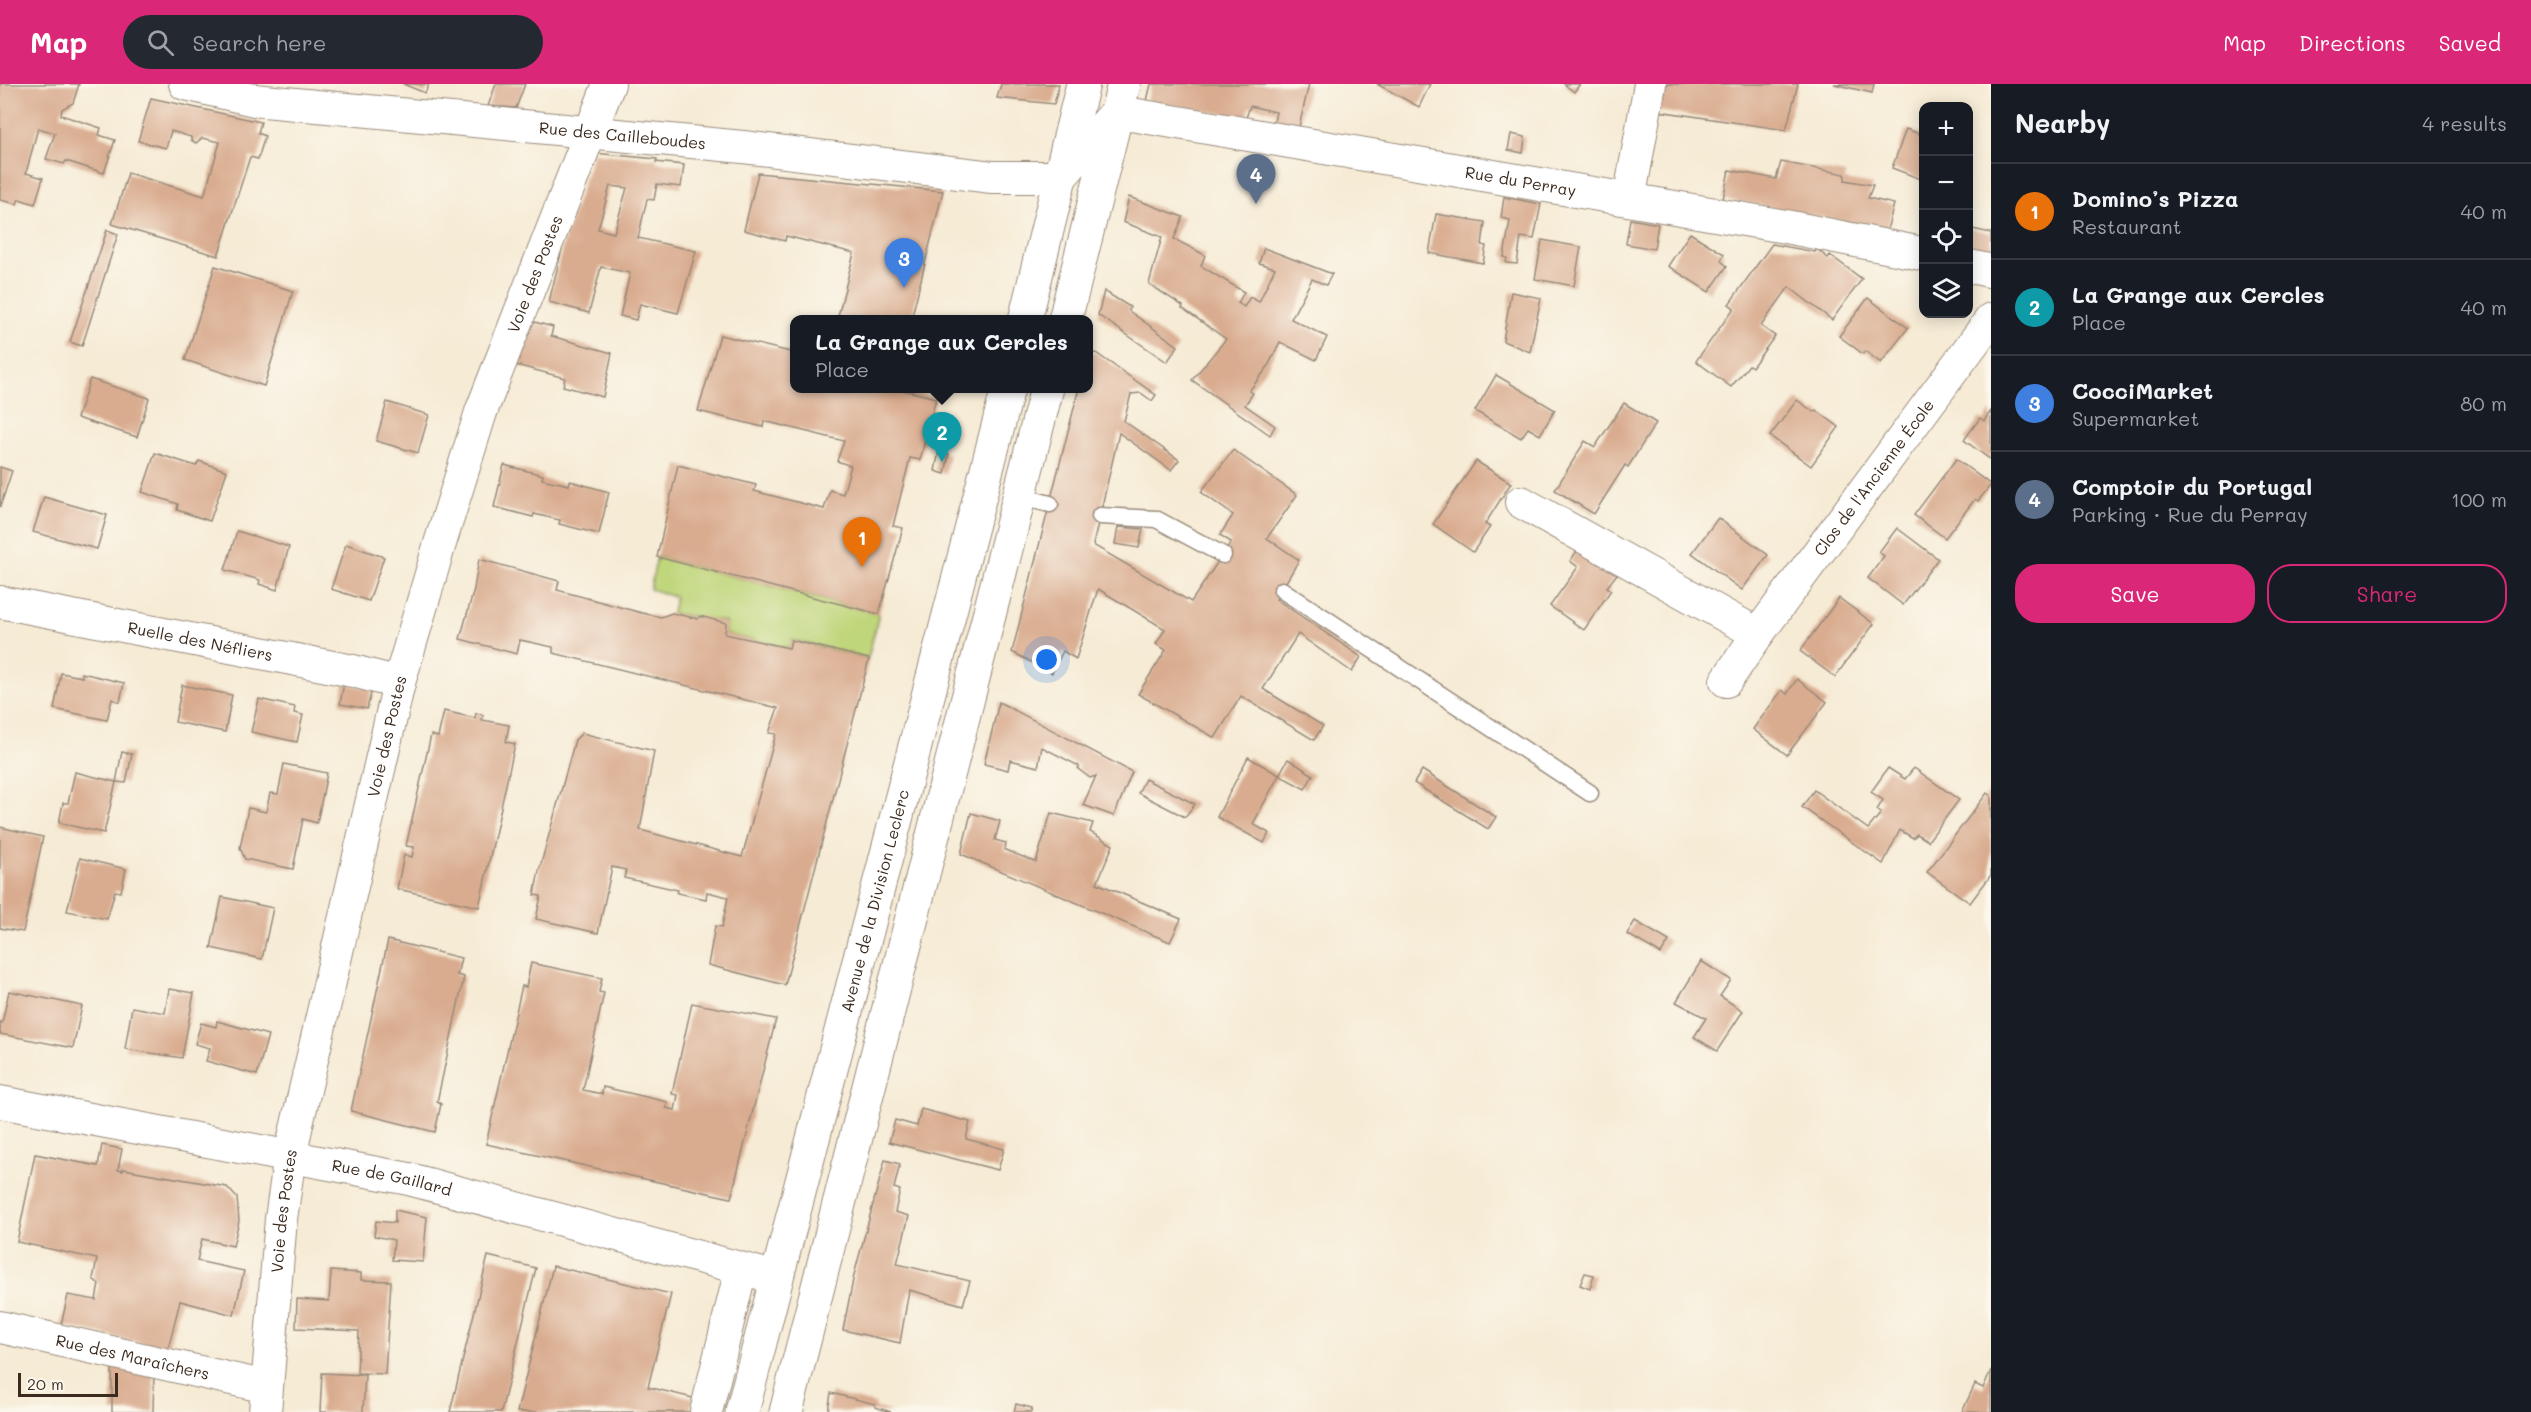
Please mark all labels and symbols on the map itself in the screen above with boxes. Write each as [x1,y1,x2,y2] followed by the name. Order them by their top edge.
[538,116,707,153] street label: Rue des Cailleboudes
[1236,154,1276,204] pin: 4
[1464,161,1578,201] street label: Rue du Perray
[502,212,567,336] street label: Voie des Postes
[884,238,924,288] pin: 3
[1809,395,1938,560] street label: Clos de l'Ancienne École
[922,412,962,462] pin: 2
[842,518,882,567] pin: 1
[126,616,275,665] street label: Ruelle des Néfliers
[1032,645,1061,674] your location
[362,673,411,799] street label: Voie des Postes
[835,787,913,1015] street label: Avenue de la Division Leclerc
[266,1147,301,1274] street label: Voie des Postes
[330,1154,454,1200] street label: Rue de Gaillard
[54,1329,212,1384] street label: Rue des Maraîchers
[18,1370,118,1398] scale bar

